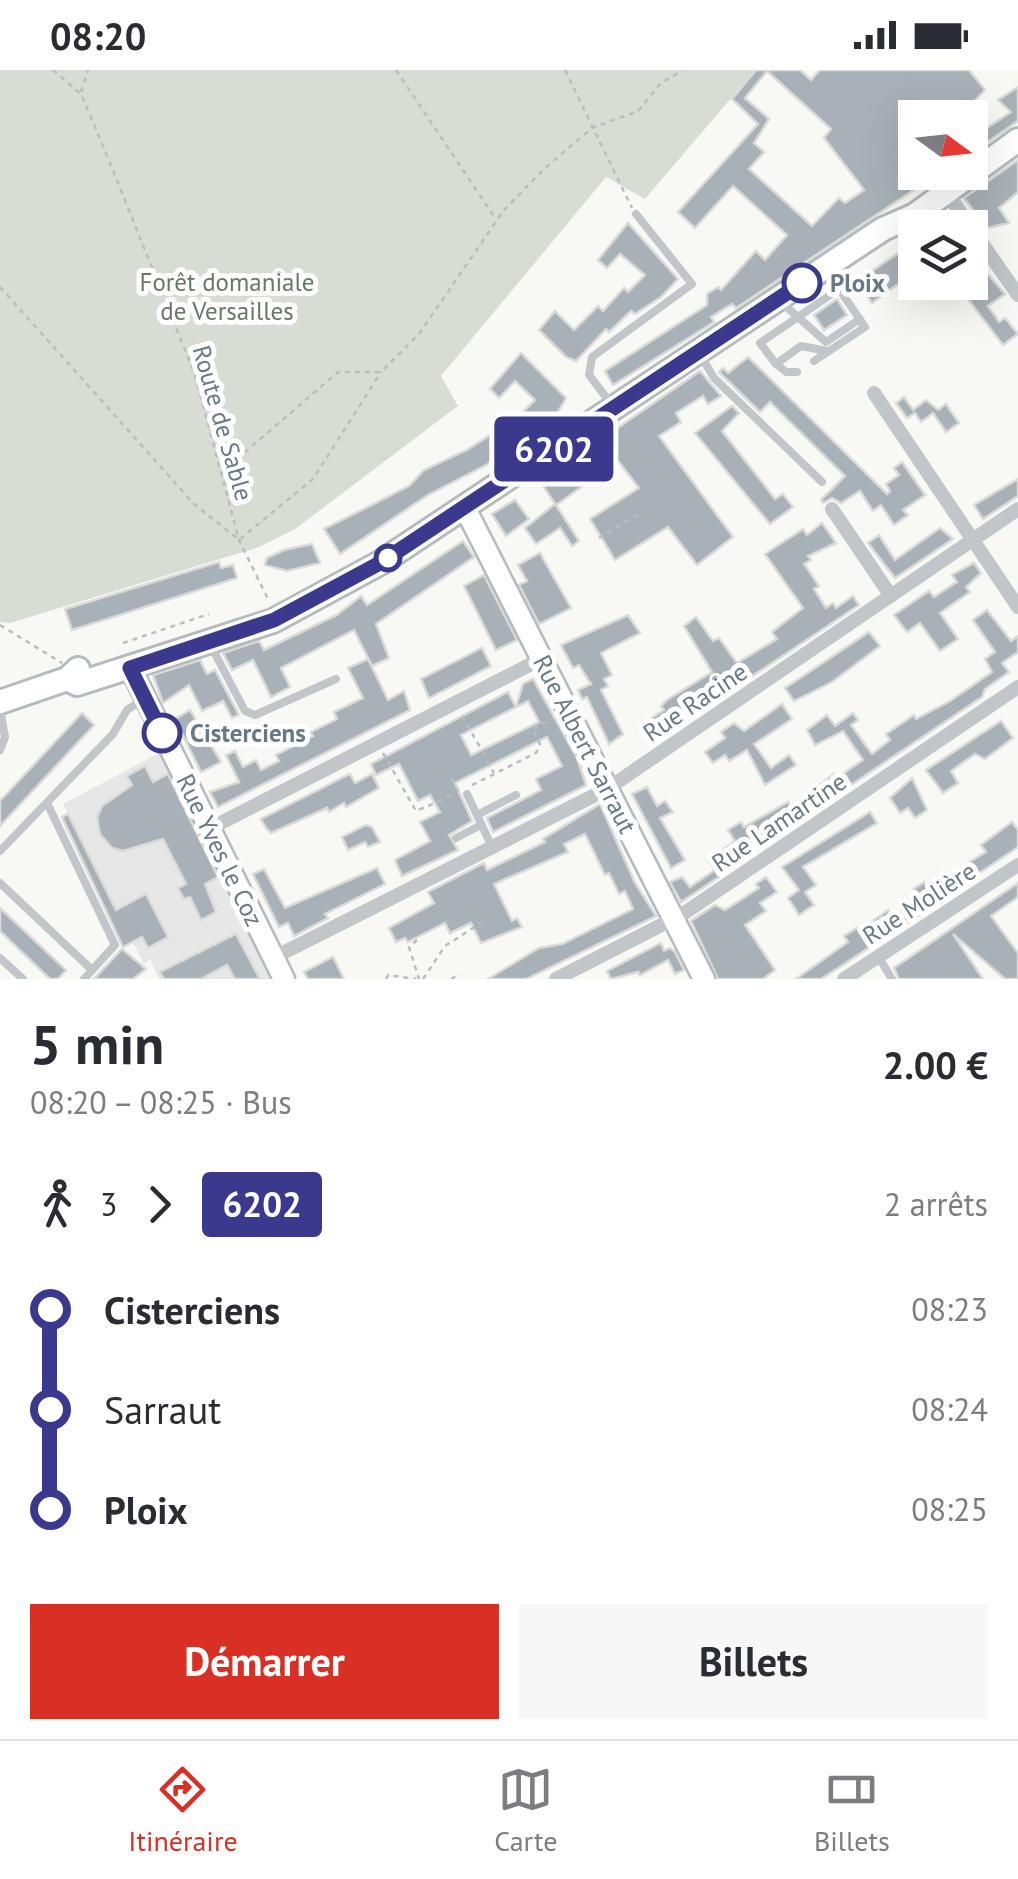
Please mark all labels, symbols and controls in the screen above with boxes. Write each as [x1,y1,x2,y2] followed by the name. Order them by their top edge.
[50,11,146,60] text: 08:20
[898,100,988,190] north arrow
[898,100,988,300] map controls
[898,210,988,300] button: layers
[783,264,821,302] marker: Ploix
[139,266,315,327] park label: Forêt domaniale de Versailles
[830,267,885,299] place label: Ploix
[186,342,260,504] street label: Route de Sable
[484,416,624,482] line badge: 6202
[514,426,594,472] text: 6202
[375,545,401,571] unlabelled marker
[526,649,644,839] street label: Rue Albert Sarraut
[637,656,753,748] street label: Rue Racine
[143,714,181,752] marker: Cisterciens
[190,717,306,749] place label: Cisterciens
[705,765,853,879] street label: Rue Lamartine
[169,769,271,931] street label: Rue Yves le Coz
[856,855,982,951] street label: Rue Molière
[30,1008,164,1079] text: 5 min
[883,1040,988,1089] text: 2.00 €
[30,1081,292,1123] text: 08:20 – 08:25 · Bus
[30,1177,85,1232] icon: walk
[132,1177,187,1232] icon: forward
[222,1181,302,1227] text: 6202
[100,1183,117,1225] text: 3
[884,1183,988,1225] text: 2 arrêts
[104,1285,280,1334] text: Cisterciens
[911,1288,988,1330] text: 08:23
[104,1385,221,1434] text: Sarraut
[911,1388,988,1430] text: 08:24
[104,1485,188,1534] text: Ploix
[911,1488,988,1530] text: 08:25
[30,1604,499,1719] button: Démarrer
[519,1604,988,1719] button: Billets
[128,1762,238,1859] tab: Itinéraire
[494,1762,557,1859] tab: Carte
[814,1762,890,1859] tab: Billets

